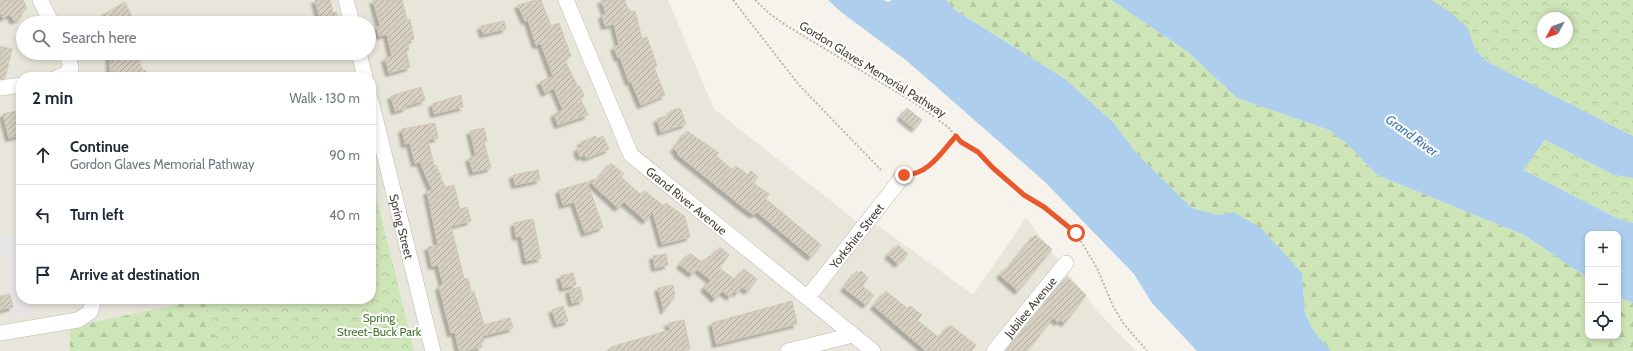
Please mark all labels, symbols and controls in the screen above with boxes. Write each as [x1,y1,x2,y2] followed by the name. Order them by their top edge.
[1537,12,1573,48] north arrow
[16,16,376,60] search box
[797,17,949,121] street label: Gordon Glaves Memorial Pathway
[30,27,52,49] icon: search
[62,29,137,47] text: Search here
[32,88,73,108] text: 2 min
[289,90,360,106] text: Walk · 130 m
[1383,111,1442,160] water label: Grand River
[70,138,129,156] text: Continue
[32,144,54,166] icon: ahead
[329,147,360,163] text: 90 m
[70,156,255,172] text: Gordon Glaves Memorial Pathway
[643,163,730,238] street label: Grand River Avenue
[895,166,913,184] route end
[387,192,417,260] street label: Spring Street
[825,200,887,272] street label: Yorkshire Street
[32,204,54,226] icon: left
[70,206,124,224] text: Turn left
[329,207,360,223] text: 40 m
[1067,224,1085,242] route start
[1585,231,1621,339] map controls
[1585,231,1621,267] button: +
[32,264,54,286] icon: arrive
[70,266,200,284] text: Arrive at destination
[1585,267,1621,303] button: −
[1000,273,1059,341] street label: Jubilee Avenue
[1585,303,1621,339] button: locate
[337,310,422,339] park label: Spring Street-Buck Park

